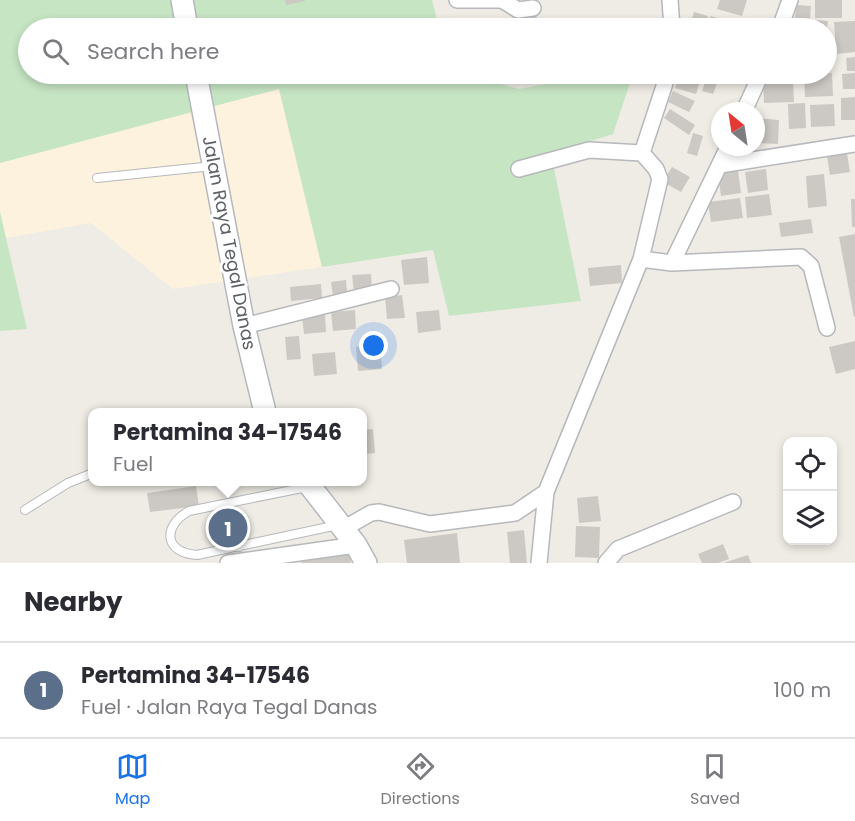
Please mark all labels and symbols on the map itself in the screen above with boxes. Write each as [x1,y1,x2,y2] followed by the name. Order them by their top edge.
[711,102,765,156] north arrow
[196,134,262,352] street label: Jalan Raya Tegal Danas
[359,331,388,360] your location
[208,506,248,550] pin: 1

